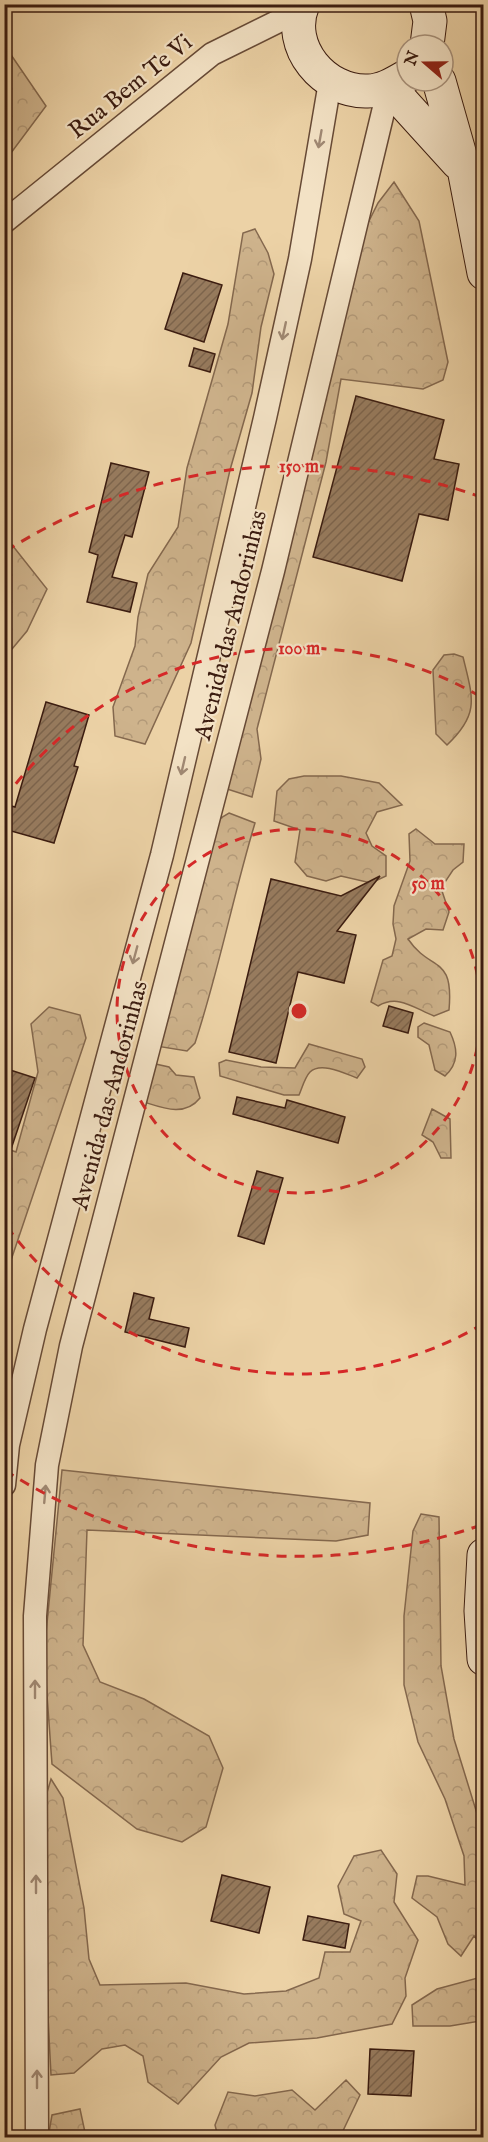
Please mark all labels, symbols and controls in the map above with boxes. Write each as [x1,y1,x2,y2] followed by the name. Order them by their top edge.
[63,28,199,147] street label: Rua Bem Te Vi
[395,33,455,93] north arrow
[401,48,425,69] text: N
[314,129,325,149] one-way arrow
[278,321,289,340] one-way arrow
[279,456,319,479] text: 150 m
[188,507,275,745] street label: Avenida das Andorinhas
[278,638,320,661] text: 100 m
[177,757,189,776] one-way arrow
[411,873,445,896] text: 50 m
[129,945,141,964] one-way arrow
[65,977,156,1214] street label: Avenida das Andorinhas
[289,1001,309,1021] centre of rings
[40,1485,51,1505] one-way arrow
[29,1680,41,1700] one-way arrow
[30,1875,42,1895] one-way arrow
[31,2070,43,2090] one-way arrow

